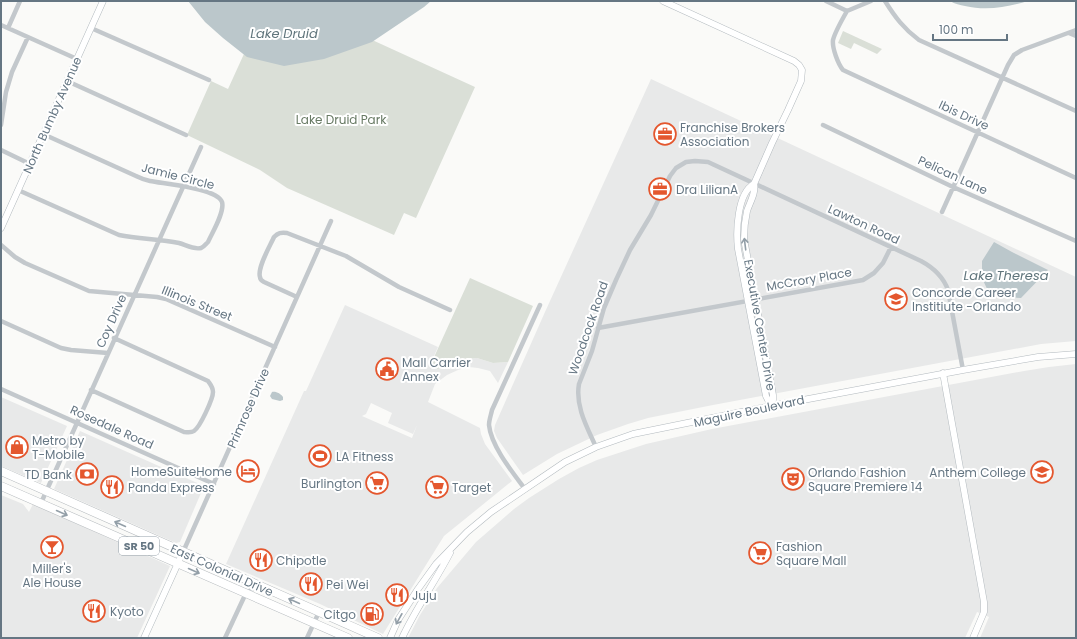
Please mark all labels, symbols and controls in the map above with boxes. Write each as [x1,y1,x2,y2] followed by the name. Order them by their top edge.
[933,16,1007,42] scale bar
[939,21,973,38] text: 100 m
[250,24,318,43] water label: Lake Druid
[19,54,85,176] street label: North Bumby Avenue
[936,96,992,134] street label: Ibis Drive
[296,111,387,128] park label: Lake Druid Park
[680,119,785,150] place label: Franchise Brokers Association
[652,121,678,147] office icon: Franchise Brokers Association
[915,151,991,199] street label: Pelican Lane
[140,159,216,193] street label: Jamie Circle
[647,176,673,202] office icon: Dra LilianA
[676,181,738,198] place label: Dra LilianA
[825,200,903,248] street label: Lawton Road
[741,238,749,251] one-way arrow
[740,258,780,392] street label: Executive Center Drive
[765,263,853,295] street label: McCrory Place
[964,266,1049,285] water label: Lake Theresa
[564,279,612,377] street label: Woodcock Road
[159,281,235,325] street label: Illinois Street
[912,284,1022,315] place label: Concorde Career Institiute -Orlando
[883,286,909,312] school or university icon: Concorde Career Institiute -Orlando
[92,292,130,350] street label: Coy Drive
[402,354,471,385] place label: Mall Carrier Annex
[374,356,400,382] public building icon: Mall Carrier Annex
[223,365,273,451] street label: Primrose Drive
[692,391,806,431] street label: Maguire Boulevard
[68,401,156,453] street label: Rosedale Road
[32,432,85,463] place label: Metro by T-Mobile
[4,434,30,460] shop icon: Metro by T-Mobile
[307,443,333,469] sports icon: LA Fitness
[336,448,394,465] place label: LA Fitness
[235,458,261,484] hotel icon: HomeSuiteHome
[1029,459,1055,485] school or university icon: Anthem College
[74,461,100,487] bank icon: TD Bank
[131,463,232,480] place label: HomeSuiteHome
[808,464,923,495] place label: Orlando Fashion Square Premiere 14
[929,464,1026,481] place label: Anthem College
[24,466,73,483] place label: TD Bank
[780,466,806,492] theatre icon: Orlando Fashion Square Premiere 14
[364,470,390,496] supermarket icon: Burlington
[99,474,125,500] restaurant icon: Panda Express
[424,474,450,500] supermarket icon: Target
[301,475,362,492] place label: Burlington
[128,479,215,496] place label: Panda Express
[452,479,491,496] place label: Target
[56,509,68,517] one-way arrow
[115,520,127,528] one-way arrow
[39,534,65,560] bar icon: Miller's Ale House
[119,537,159,555] road number: SR 50
[776,538,846,569] place label: Fashion Square Mall
[168,540,276,600] street label: East Colonial Drive
[747,540,773,566] supermarket icon: Fashion Square Mall
[248,547,274,573] restaurant icon: Chipotle
[276,552,326,569] place label: Chipotle
[22,560,82,591] place label: Miller's Ale House
[188,567,200,575] one-way arrow
[298,571,324,597] restaurant icon: Pei Wei
[326,576,369,593] place label: Pei Wei
[384,582,410,608] restaurant icon: Juju
[412,587,437,604] place label: Juju
[288,597,300,605] one-way arrow
[81,598,107,624] restaurant icon: Kyoto
[359,601,385,627] fuel station icon: Citgo
[110,603,144,620] place label: Kyoto
[324,606,356,623] place label: Citgo
[395,612,402,624] one-way arrow

